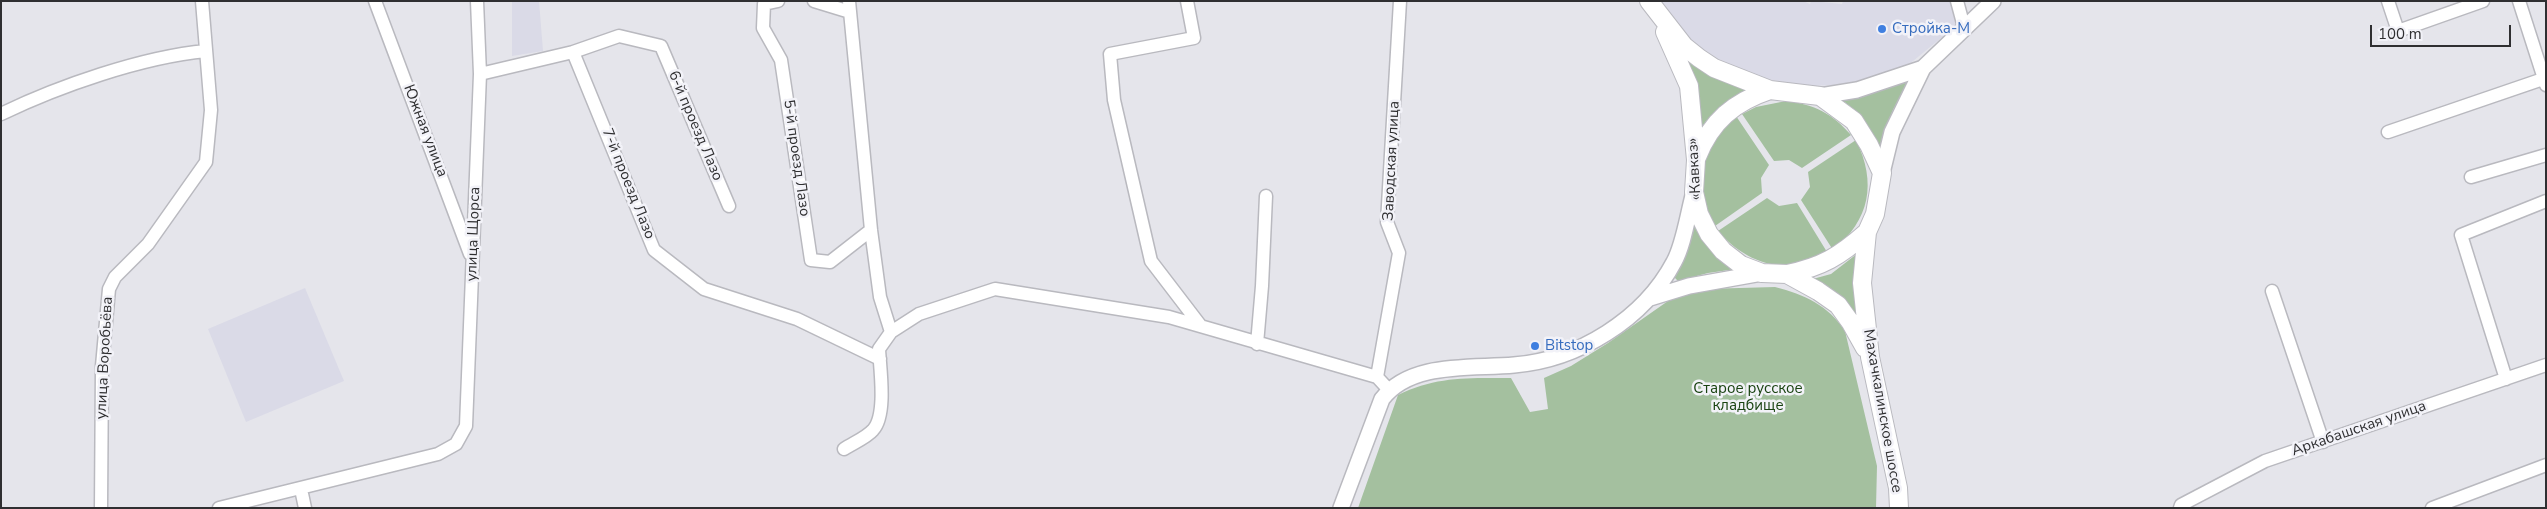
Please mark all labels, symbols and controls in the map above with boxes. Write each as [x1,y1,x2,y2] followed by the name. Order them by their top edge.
[2372,15,2513,47] scale bar
[1892,20,1970,38] place label: Стройка-М
[1876,23,1888,35] marker: Стройка-М
[2378,24,2422,44] text: 100 m
[664,68,726,184] street label: 6-й проезд Лазо
[399,82,451,180] street label: Южная улица
[779,98,813,218] street label: 5-й проезд Лазо
[1380,101,1404,221] street label: Заводская улица
[598,126,658,242] street label: 7-й проезд Лазо
[1684,137,1706,201] street label: «Кавказ»
[463,186,485,282] street label: улица Щорса
[93,296,117,420] street label: улица Воробьёва
[1859,328,1905,494] street label: Махачкалинское шоссе
[1545,337,1593,355] place label: Bitstop
[1529,340,1541,352] marker: Bitstop
[1693,380,1803,415] park label: Старое русское кладбище
[2289,398,2429,460] street label: Аркабашская улица

